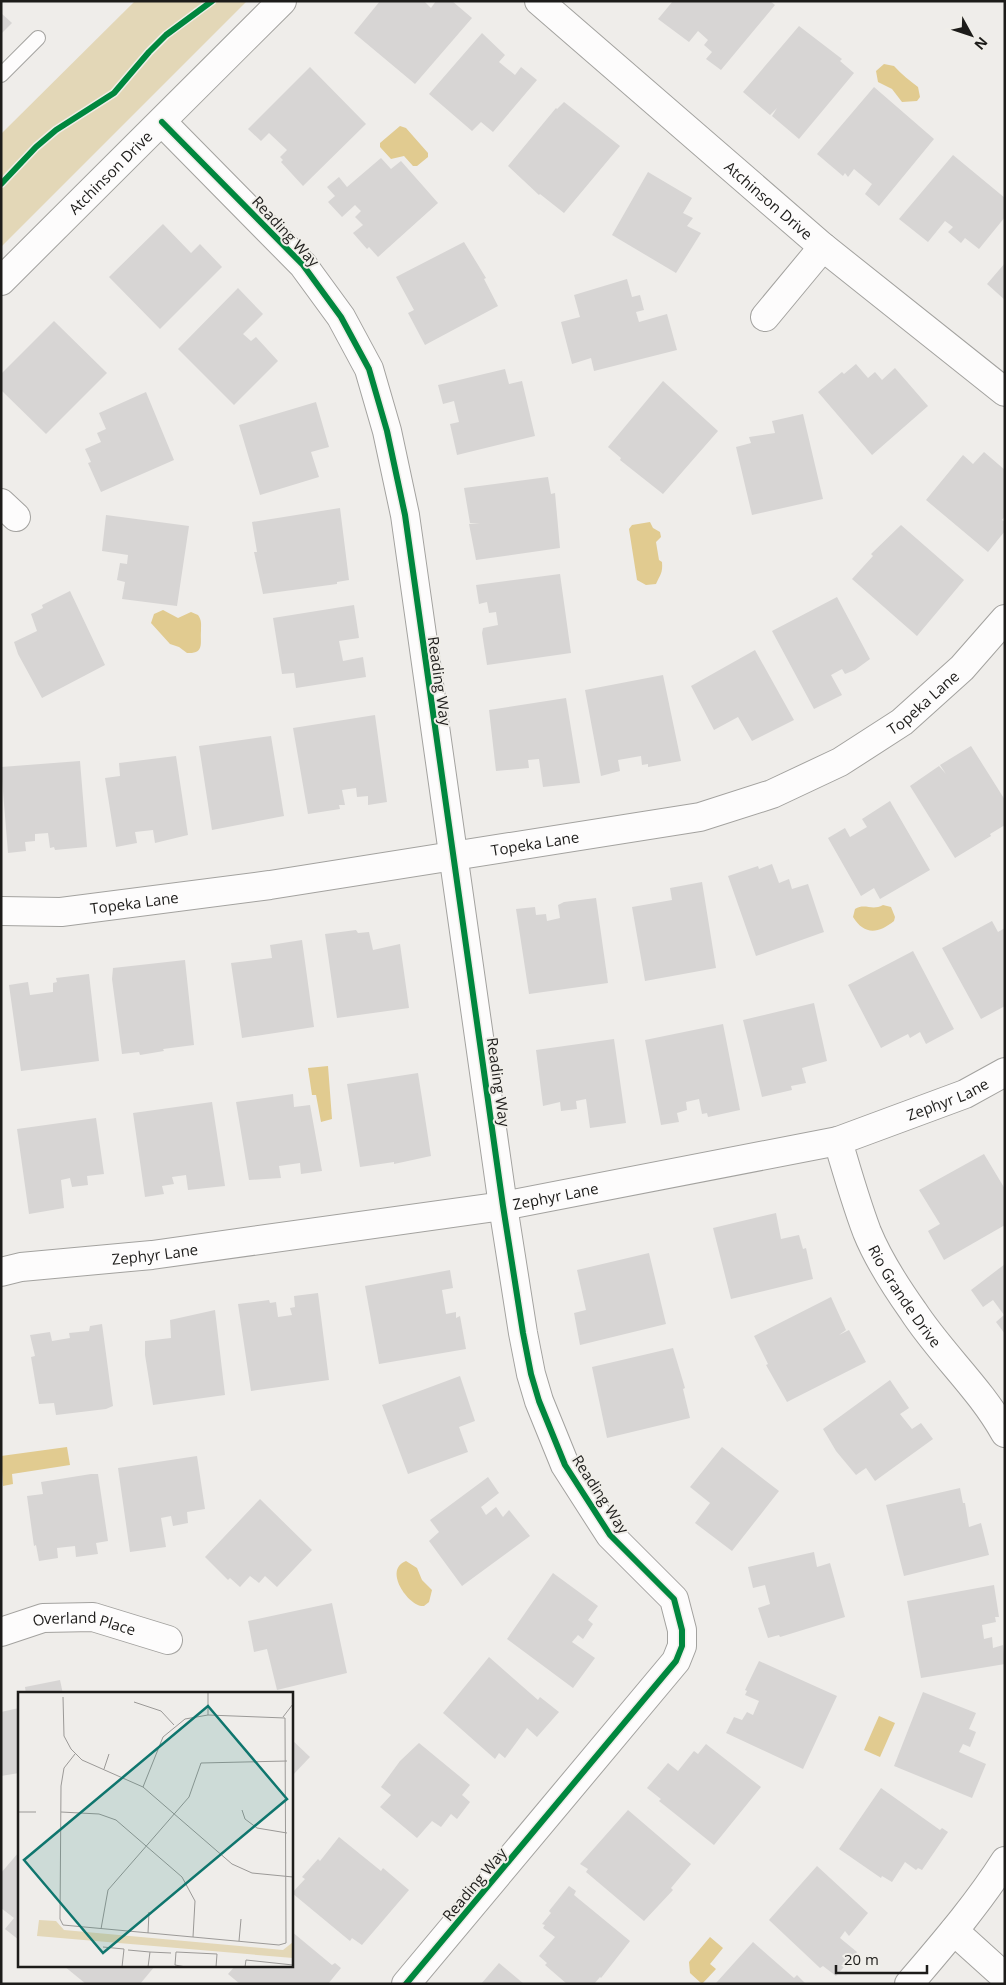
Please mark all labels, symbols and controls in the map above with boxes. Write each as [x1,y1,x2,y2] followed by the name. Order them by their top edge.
[946,10,996,60] north arrow
[970,33,992,54] text: N
[64,126,156,218] street label: Atchinson Drive
[721,156,817,244] street label: Atchinson Drive
[248,191,324,271] street label: Reading Way
[424,635,456,727] street label: Reading Way
[883,666,963,739] street label: Topeka Lane
[490,826,580,860] street label: Topeka Lane
[89,887,180,918] street label: Topeka Lane
[483,1036,515,1128] street label: Reading Way
[904,1073,992,1125] street label: Zephyr Lane
[511,1178,600,1214] street label: Zephyr Lane
[111,1239,199,1269] street label: Zephyr Lane
[864,1241,946,1351] street label: Rio Grande Drive
[568,1451,634,1538] street label: Reading Way
[30,1607,138,1640] street label: Overland Place
[18,1692,292,1968] inset map
[437,1843,511,1925] street label: Reading Way
[836,1942,927,1974] scale bar
[844,1949,879,1969] text: 20 m

